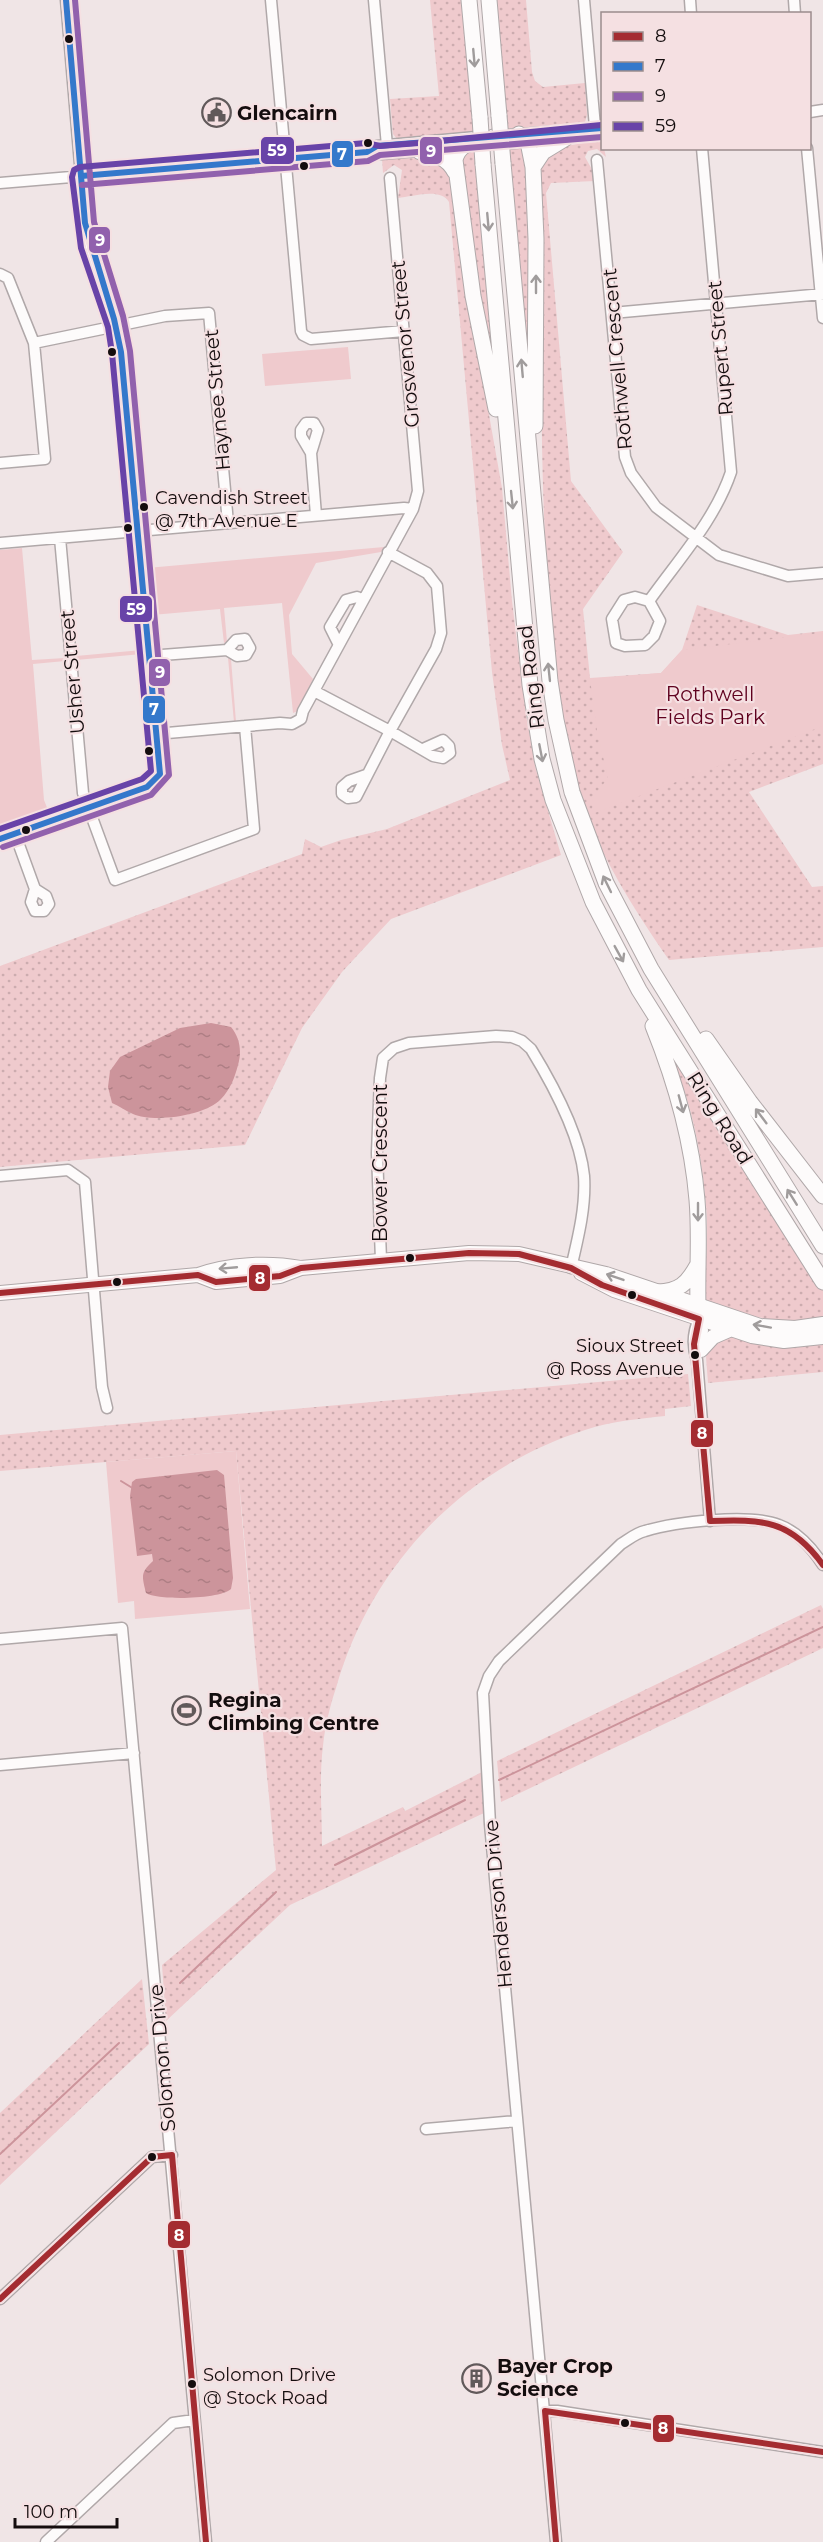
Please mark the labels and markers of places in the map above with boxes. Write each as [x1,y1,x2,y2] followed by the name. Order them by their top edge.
[63,33,75,45] unlabelled marker
[200,97,232,129] public building icon: Glencairn
[237,101,338,125] place label: Glencairn
[362,137,374,149] unlabelled marker
[298,160,310,172] unlabelled marker
[106,346,118,358] unlabelled marker
[155,487,308,532] place label: Cavendish Street @ 7th Avenue E
[138,501,150,513] marker: Cavendish Street @ 7th Avenue E
[122,522,134,534] unlabelled marker
[143,745,155,757] unlabelled marker
[20,824,32,836] unlabelled marker
[404,1252,416,1264] unlabelled marker
[111,1276,123,1288] unlabelled marker
[626,1289,638,1301] unlabelled marker
[546,1335,684,1380] place label: Sioux Street @ Ross Avenue
[689,1349,701,1361] marker: Sioux Street @ Ross Avenue
[208,1688,379,1735] place label: Regina Climbing Centre
[171,1695,203,1727] sports icon: Regina Climbing Centre
[146,2151,158,2163] unlabelled marker
[497,2354,613,2401] place label: Bayer Crop Science
[460,2362,492,2394] building icon: Bayer Crop Science
[203,2364,336,2409] place label: Solomon Drive @ Stock Road
[186,2378,198,2390] marker: Solomon Drive @ Stock Road
[619,2417,631,2429] unlabelled marker

